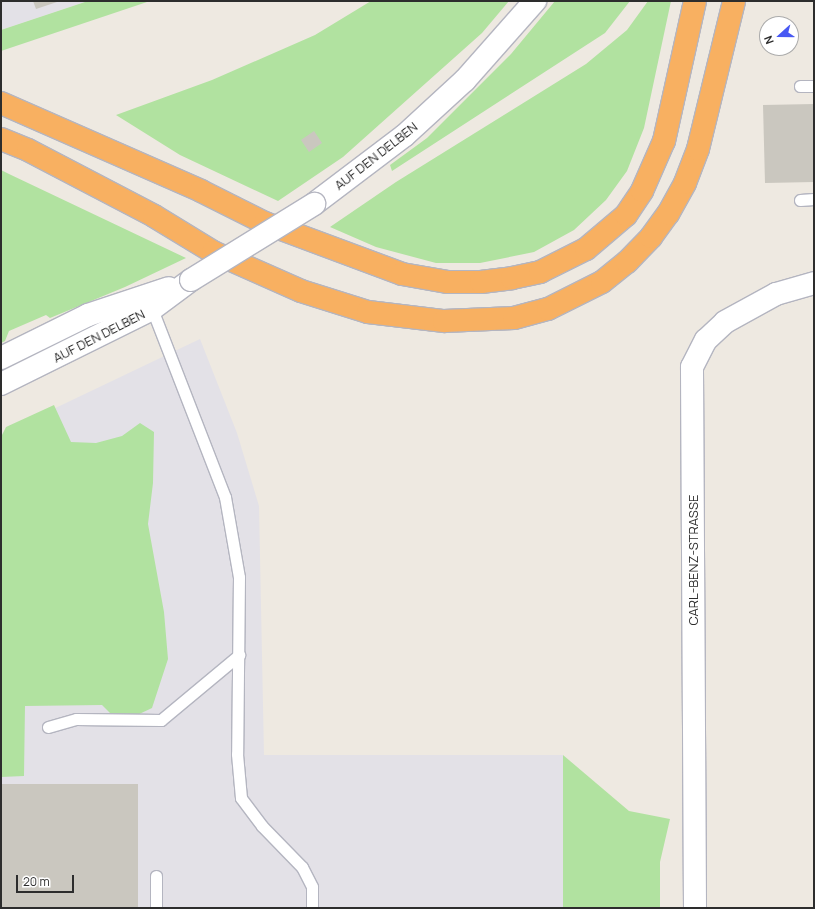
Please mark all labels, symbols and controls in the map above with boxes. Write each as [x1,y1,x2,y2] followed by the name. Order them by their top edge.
[759,16,799,56] north arrow
[760,34,777,46] text: N
[331,119,421,193] street label: AUF DEN DELBEN
[50,306,148,366] street label: AUF DEN DELBEN
[685,495,701,625] street label: CARL-BENZ-STRASSE
[18,867,76,893] scale bar
[23,873,50,890] text: 20 m

